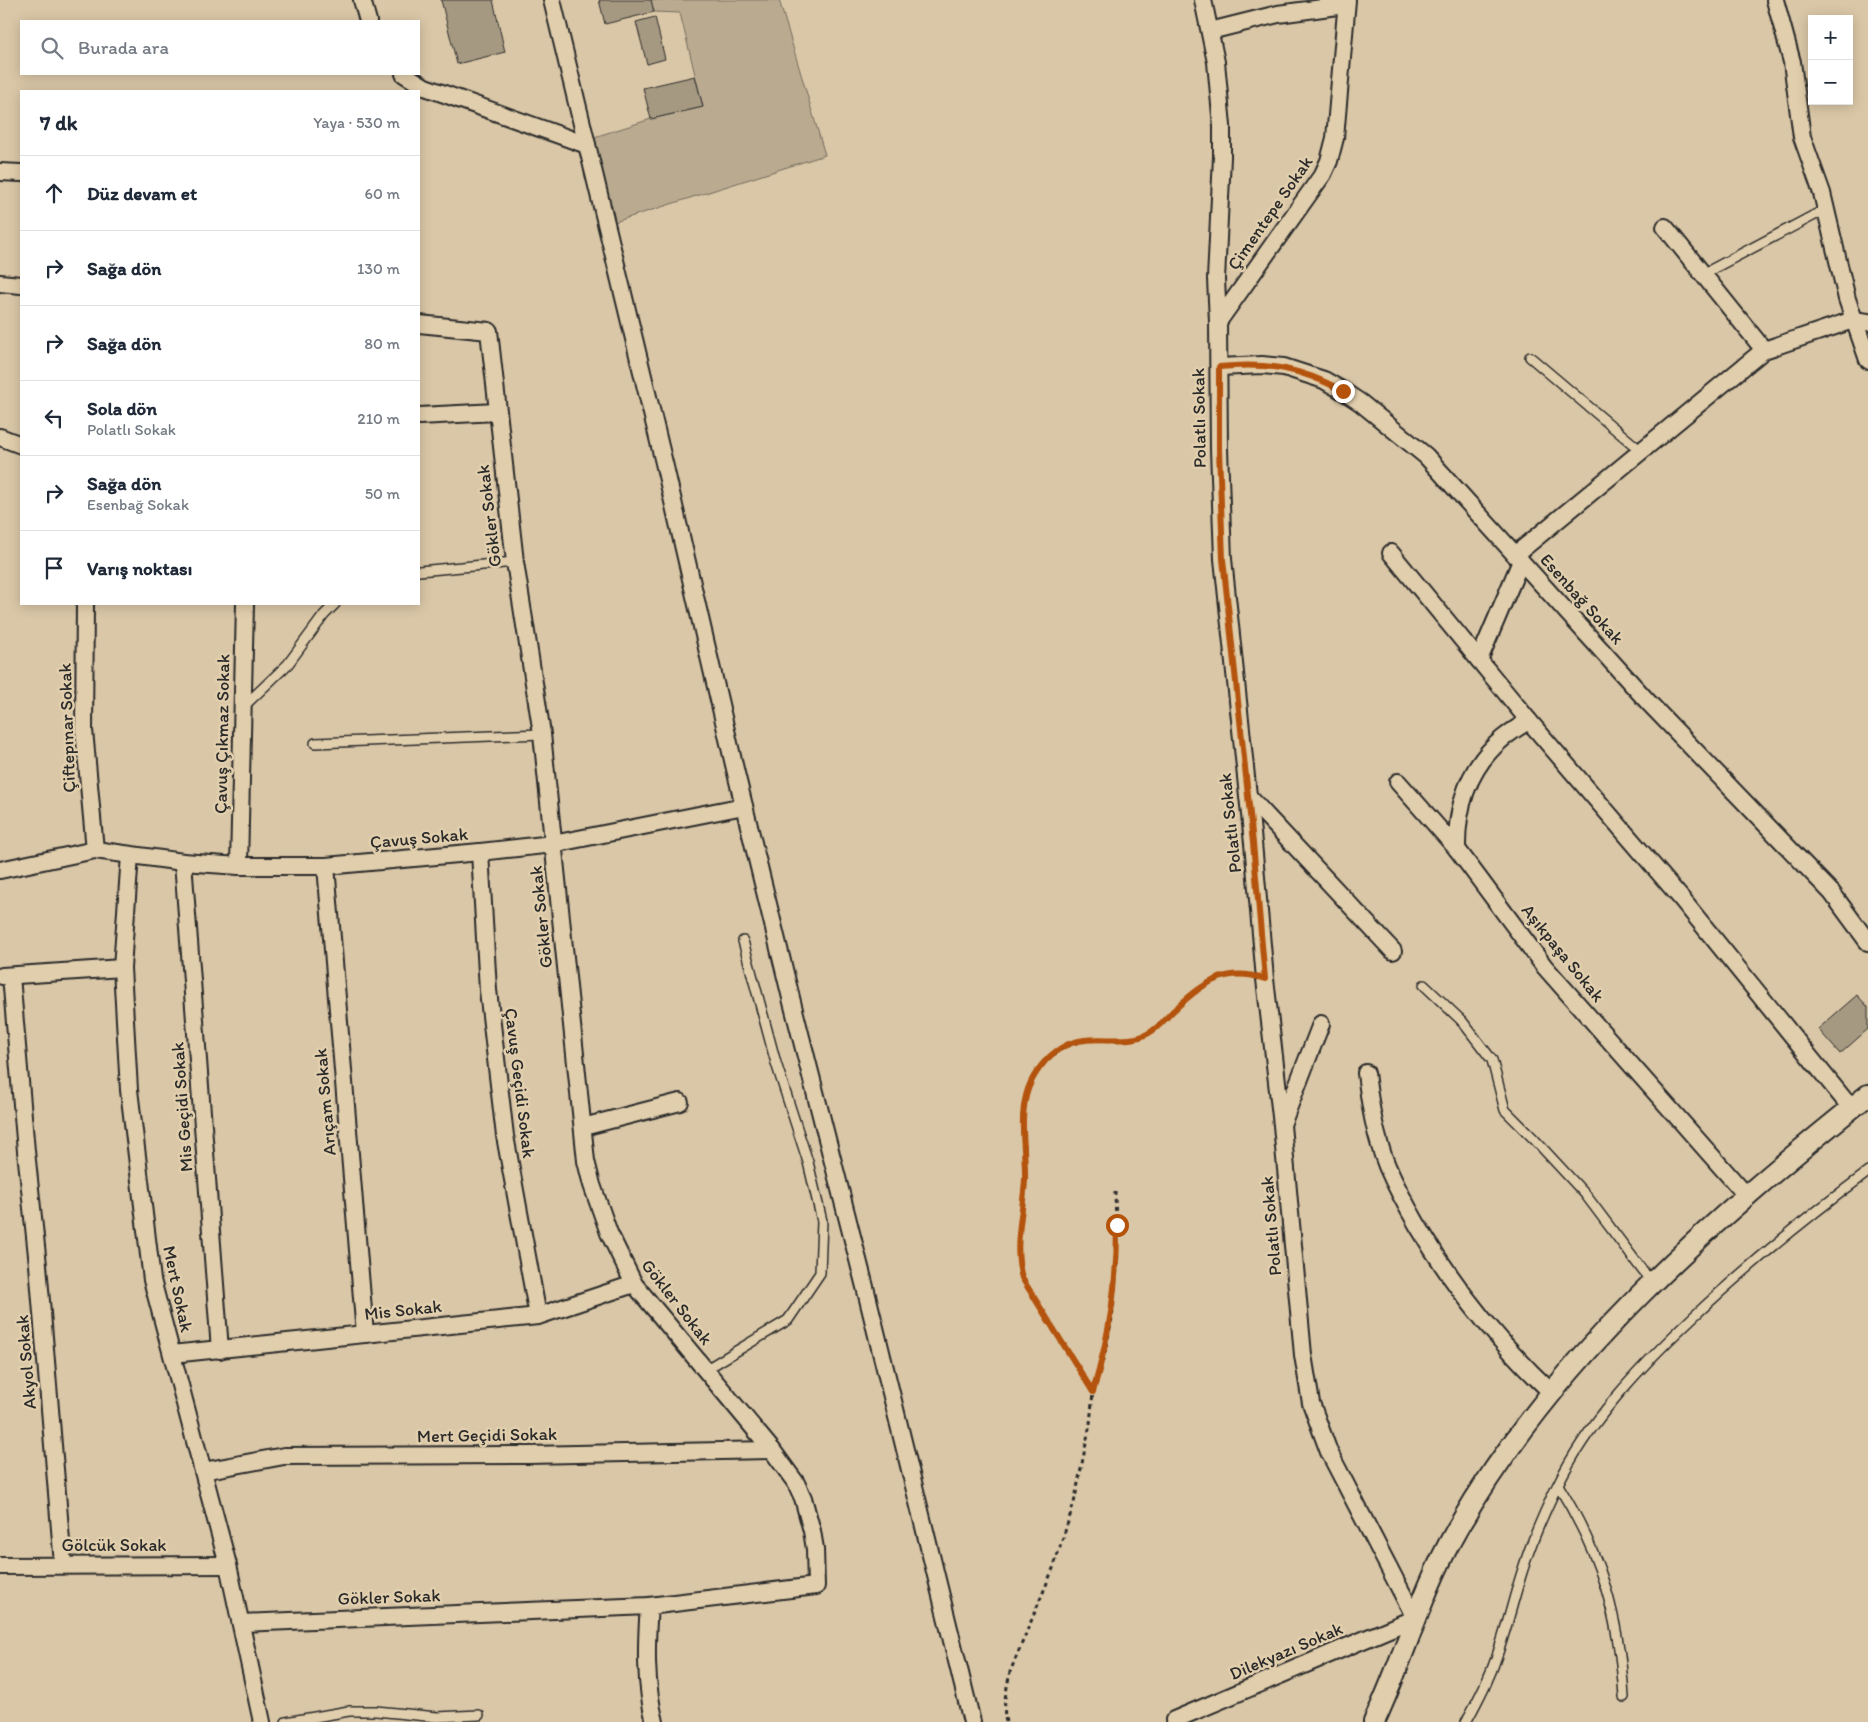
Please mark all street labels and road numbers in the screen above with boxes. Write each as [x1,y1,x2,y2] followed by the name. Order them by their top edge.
[1223,151,1318,274] street label: Çimentepe Sokak
[1187,368,1211,468] street label: Polatlı Sokak
[472,464,506,568] street label: Gökler Sokak
[1535,549,1629,649] street label: Esenbağ Sokak
[210,654,234,814] street label: Çavuş Çıkmaz Sokak
[54,662,80,793] street label: Çiftepınar Sokak
[1214,772,1246,874] street label: Polatlı Sokak
[369,823,470,853] street label: Çavuş Sokak
[525,865,557,969] street label: Gökler Sokak
[1517,900,1609,1006] street label: Aşıkpaşa Sokak
[500,1007,540,1160] street label: Çavuş Geçidi Sokak
[166,1041,198,1173] street label: Mis Geçidi Sokak
[309,1047,341,1156] street label: Arıçam Sokak
[1256,1175,1286,1277] street label: Polatlı Sokak
[158,1244,198,1335] street label: Mert Sokak
[637,1255,717,1349] street label: Gökler Sokak
[363,1295,444,1325] street label: Mis Sokak
[11,1314,41,1410] street label: Akyol Sokak
[417,1423,557,1447] street label: Mert Geçidi Sokak
[62,1534,166,1556] street label: Gölcük Sokak
[337,1584,441,1610] street label: Gökler Sokak
[1226,1617,1346,1685] street label: Dilekyazı Sokak

